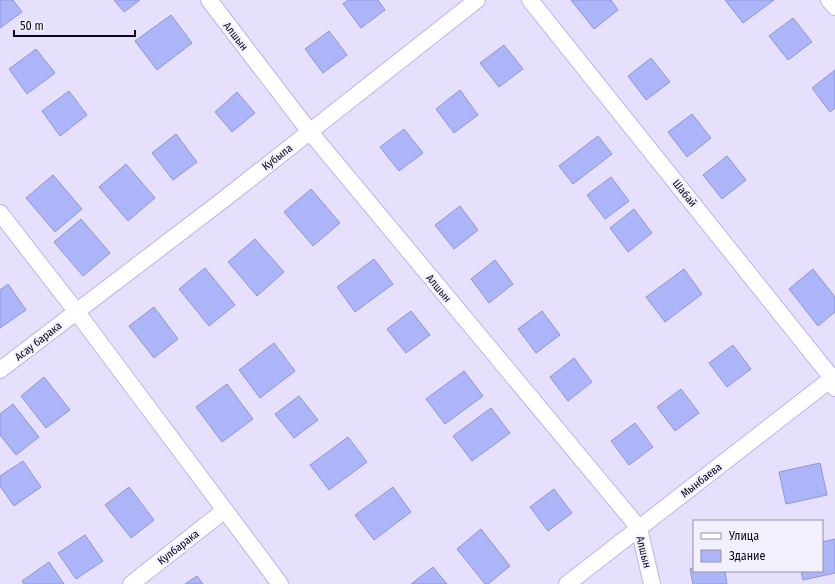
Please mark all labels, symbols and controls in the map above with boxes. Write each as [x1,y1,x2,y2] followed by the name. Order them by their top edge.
[14,12,135,38] scale bar
[20,19,44,33] text: 50 m
[220,20,251,53] street label: Алшын
[260,142,295,173] street label: Кубыла
[670,177,700,210] street label: Шабай
[423,272,454,305] street label: Алшын
[12,319,64,364] street label: Асау барака
[678,460,724,500] street label: Мынбаева
[693,520,823,572] legend
[155,527,202,568] street label: Кулбарака
[728,529,759,543] text: Улица
[633,535,654,569] street label: Алшын
[729,549,765,563] text: Здание

